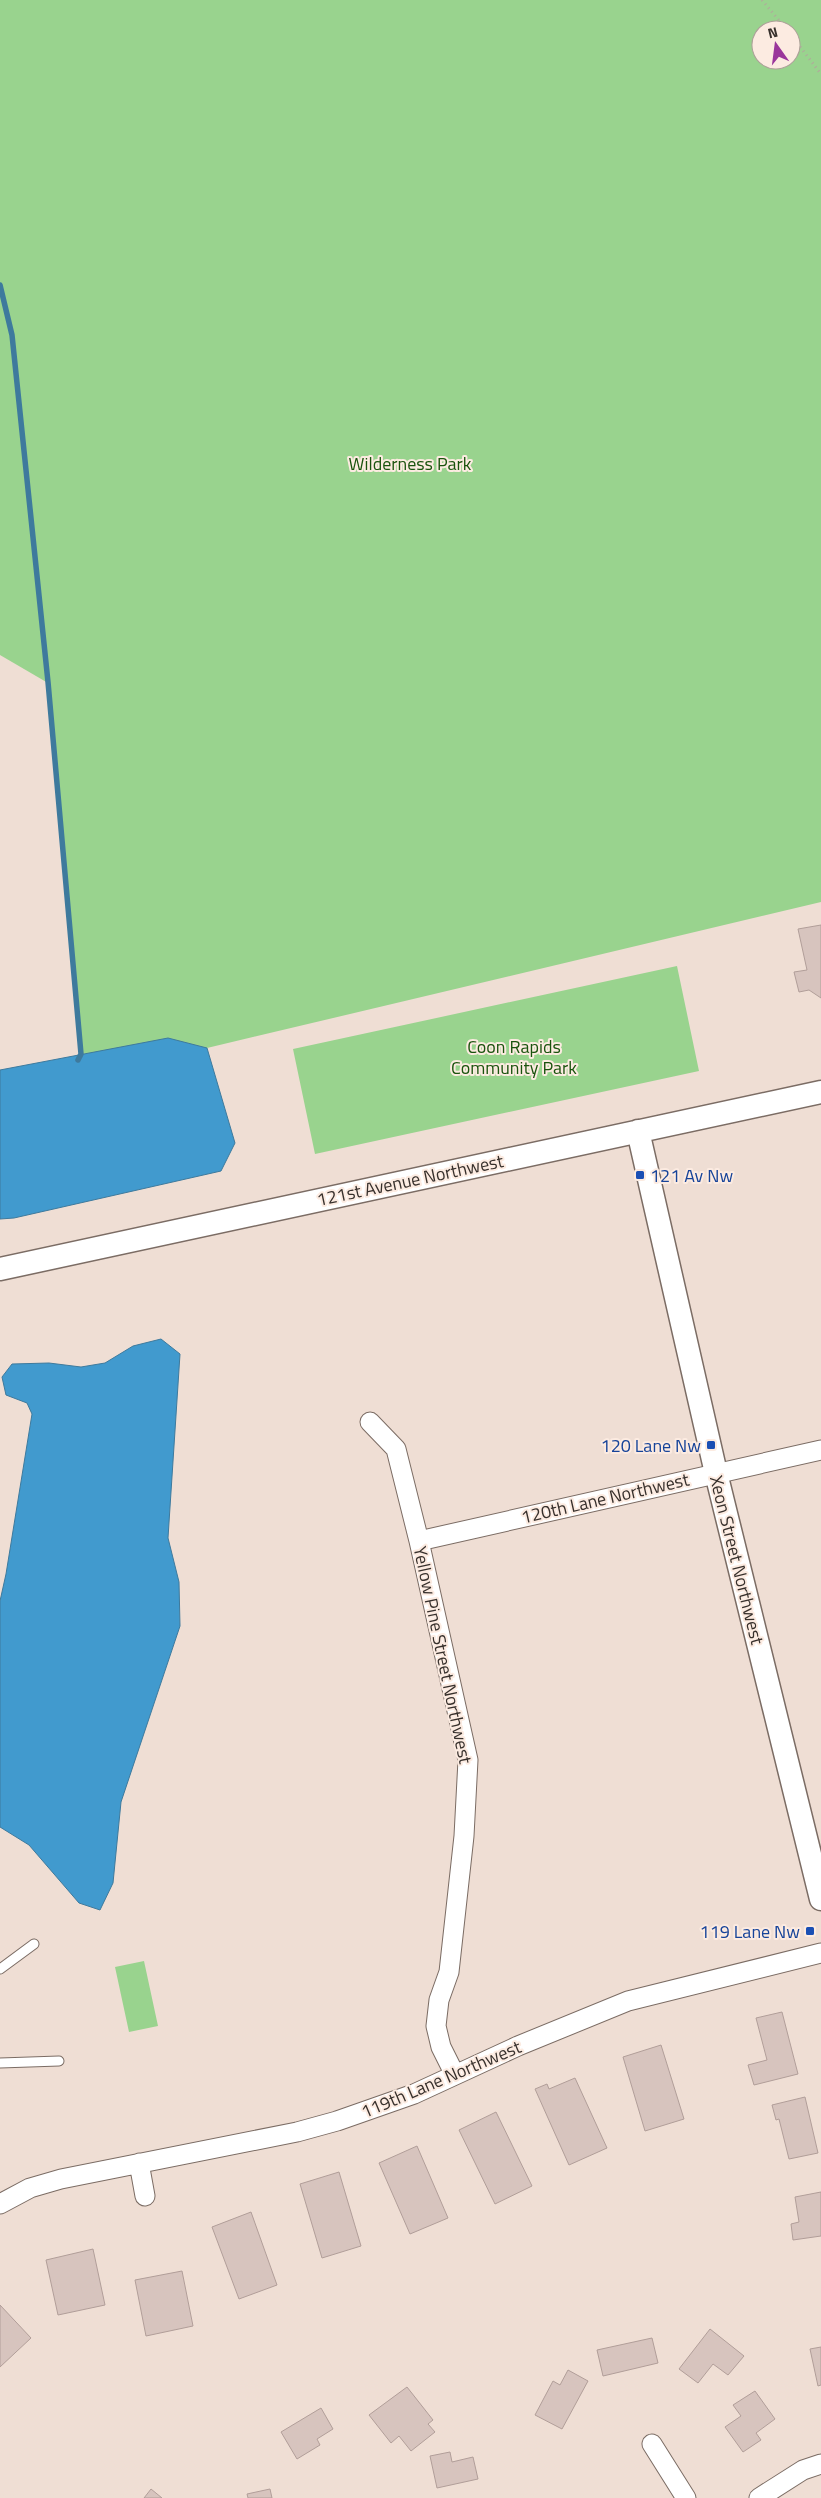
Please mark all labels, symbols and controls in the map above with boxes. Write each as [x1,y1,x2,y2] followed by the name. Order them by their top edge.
[751,20,801,70] north arrow
[765,21,780,43] text: N
[349,450,472,477] park label: Wilderness Park
[451,1033,577,1081] park label: Coon Rapids Community Park
[314,1147,507,1213] street label: 121st Avenue Northwest
[650,1162,733,1189] place label: 121 Av Nw
[634,1169,646,1181] marker: 121 Av Nw
[601,1432,701,1459] place label: 120 Lane Nw
[705,1439,717,1451] marker: 120 Lane Nw
[518,1465,692,1530] street label: 120th Lane Northwest
[703,1473,771,1648] street label: Xeon Street Northwest
[407,1544,479,1767] street label: Yellow Pine Street Northwest
[700,1918,800,1945] place label: 119 Lane Nw
[804,1925,816,1937] marker: 119 Lane Nw
[357,2033,526,2125] street label: 119th Lane Northwest

